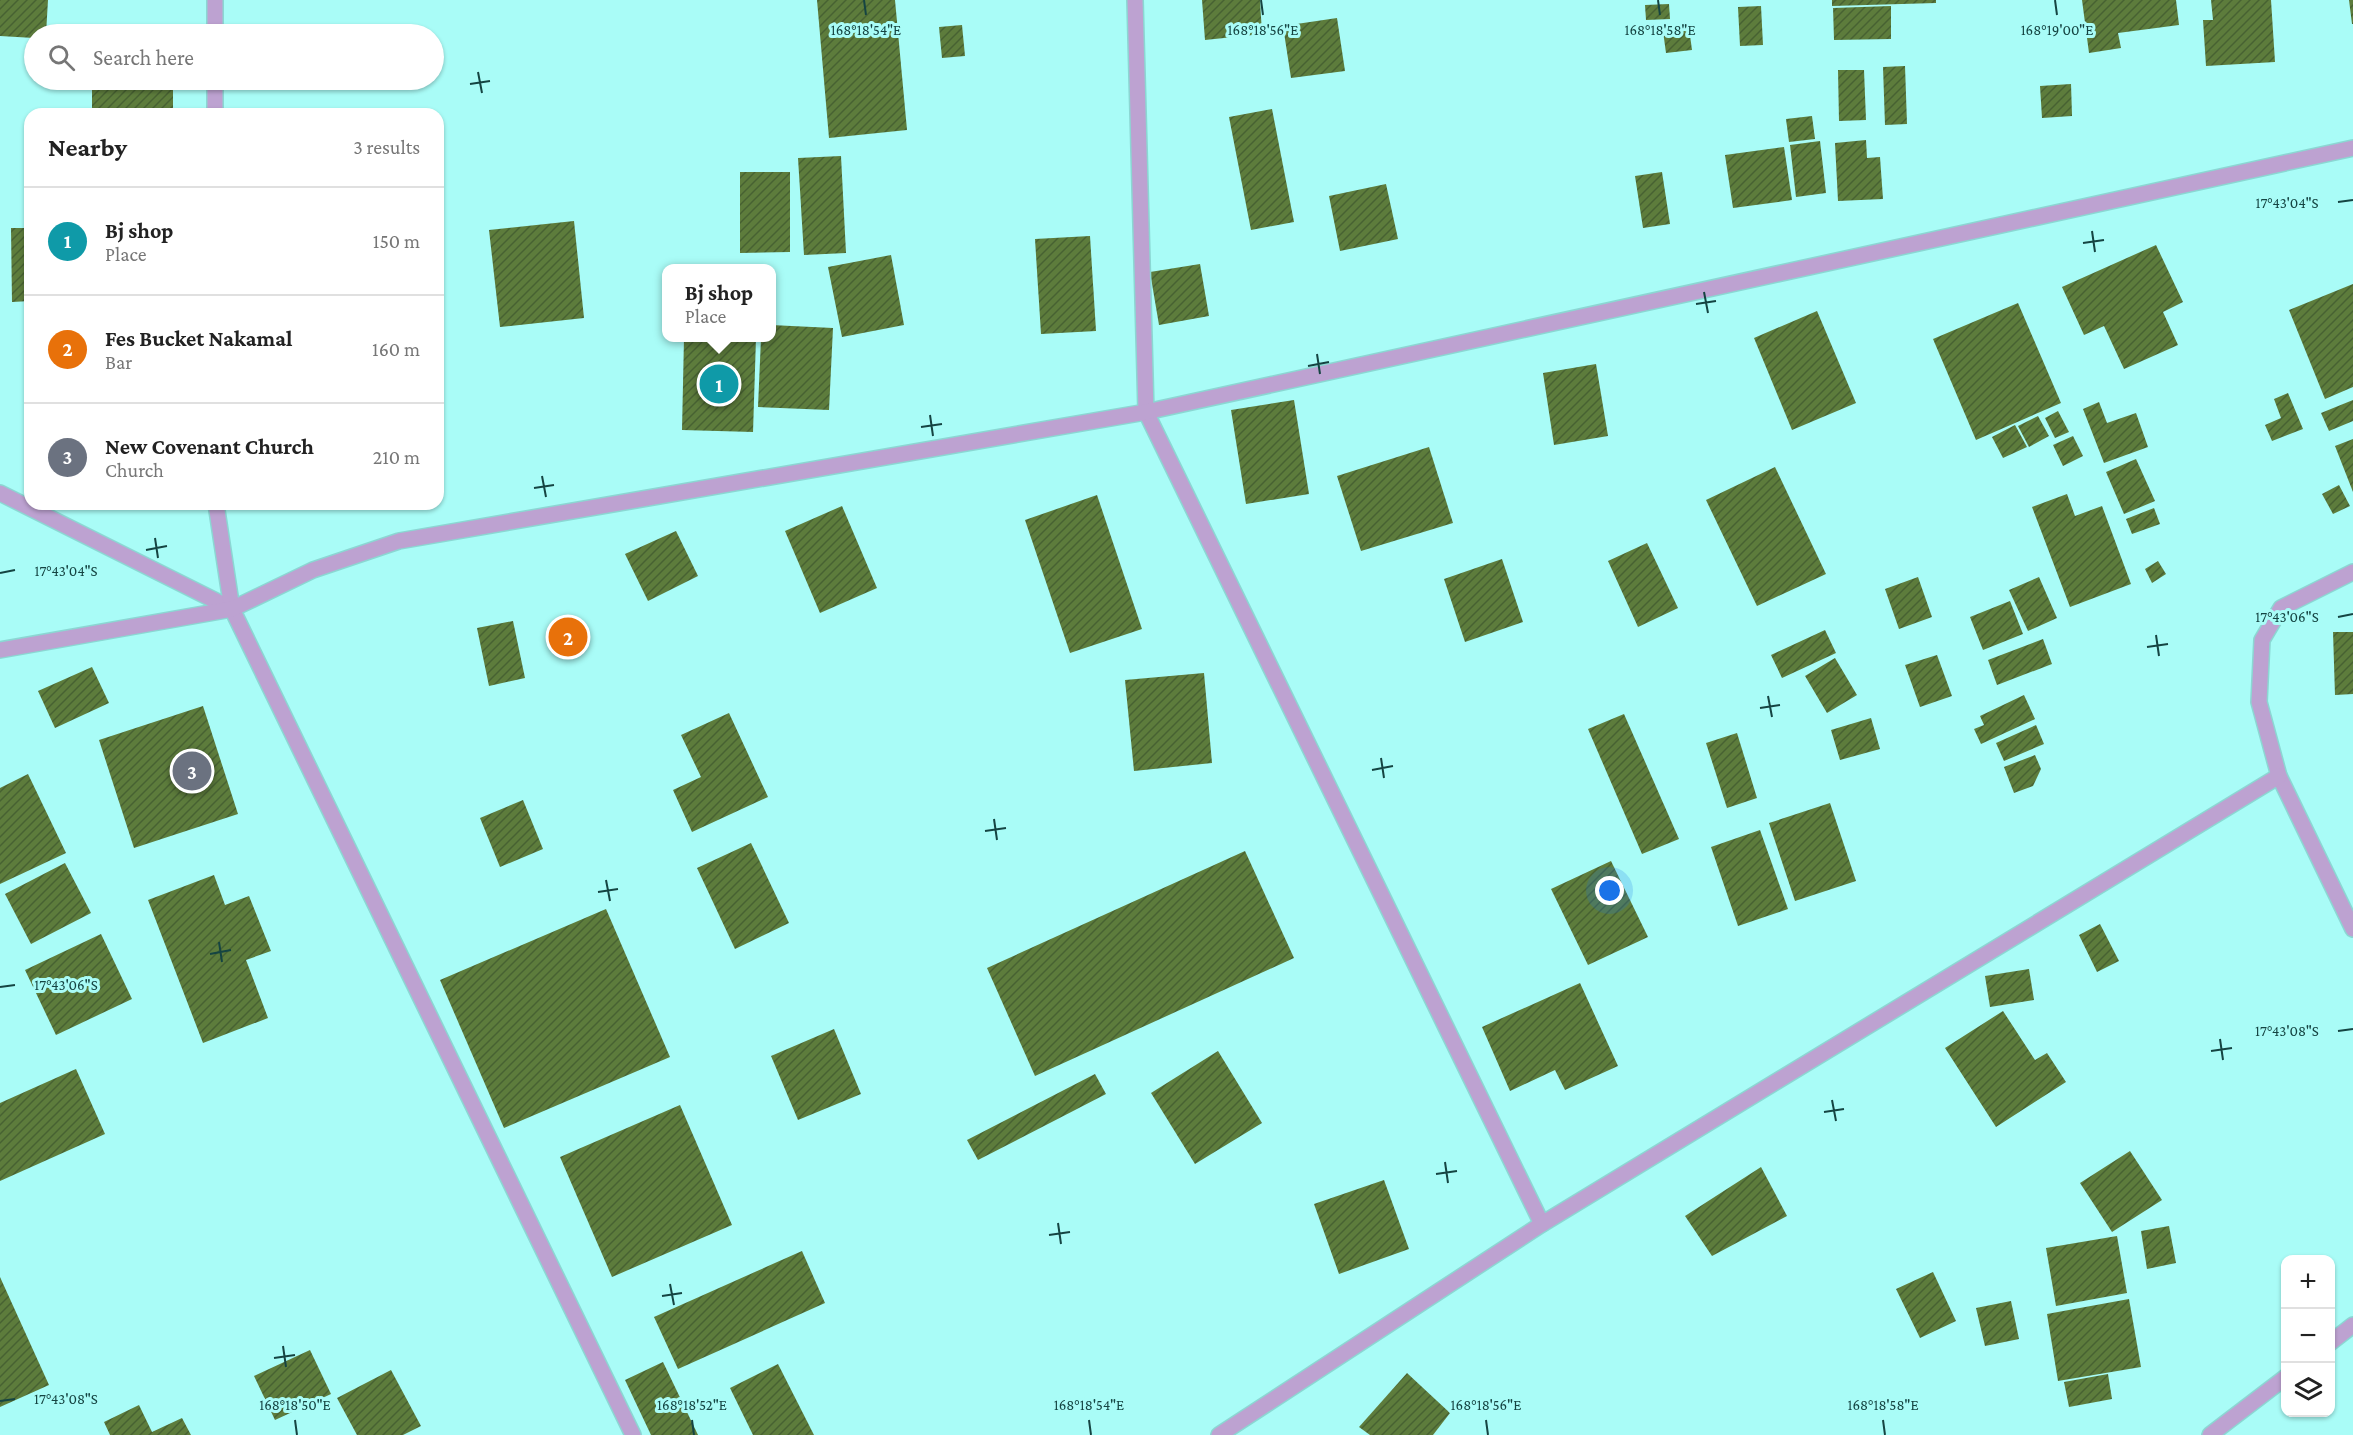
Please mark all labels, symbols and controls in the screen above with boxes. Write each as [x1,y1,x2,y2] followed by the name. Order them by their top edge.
[831,22,901,38] text: 168°18'54"E
[1228,22,1298,38] text: 168°18'56"E
[1624,22,1696,38] text: 168°18'58"E
[2021,22,2093,38] text: 168°19'00"E
[24,24,444,90] search box
[45,41,78,74] icon: search
[93,45,194,70] text: Search here
[48,133,127,162] text: Nearby
[353,136,420,158] text: 3 results
[2255,195,2319,211] text: 17°43'04"S
[105,218,173,243] text: Bj shop
[64,230,71,252] text: 1
[373,230,420,252] text: 150 m
[105,243,147,265] text: Place
[662,264,776,342] popup
[685,280,753,305] text: Bj shop
[685,305,726,327] text: Place
[105,326,292,351] text: Fes Bucket Nakamal
[62,338,73,360] text: 2
[372,338,420,360] text: 160 m
[105,351,132,373] text: Bar
[700,362,738,406] pin: 1
[105,434,314,459] text: New Covenant Church
[63,446,72,468] text: 3
[373,446,420,468] text: 210 m
[105,459,164,481] text: Church
[34,563,98,579] text: 17°43'04"S
[2255,609,2319,625] text: 17°43'06"S
[548,614,588,660] pin: 2
[172,748,212,794] pin: 3
[1595,876,1624,905] your location
[34,977,98,993] text: 17°43'06"S
[2255,1023,2319,1039] text: 17°43'08"S
[2281,1255,2335,1417] map controls
[2281,1255,2335,1309] button: +
[2281,1309,2335,1363] button: −
[2281,1363,2335,1417] button: layers
[34,1391,98,1407] text: 17°43'08"S
[259,1397,331,1413] text: 168°18'50"E
[657,1397,727,1413] text: 168°18'52"E
[1054,1397,1124,1413] text: 168°18'54"E
[1451,1397,1521,1413] text: 168°18'56"E
[1847,1397,1919,1413] text: 168°18'58"E

